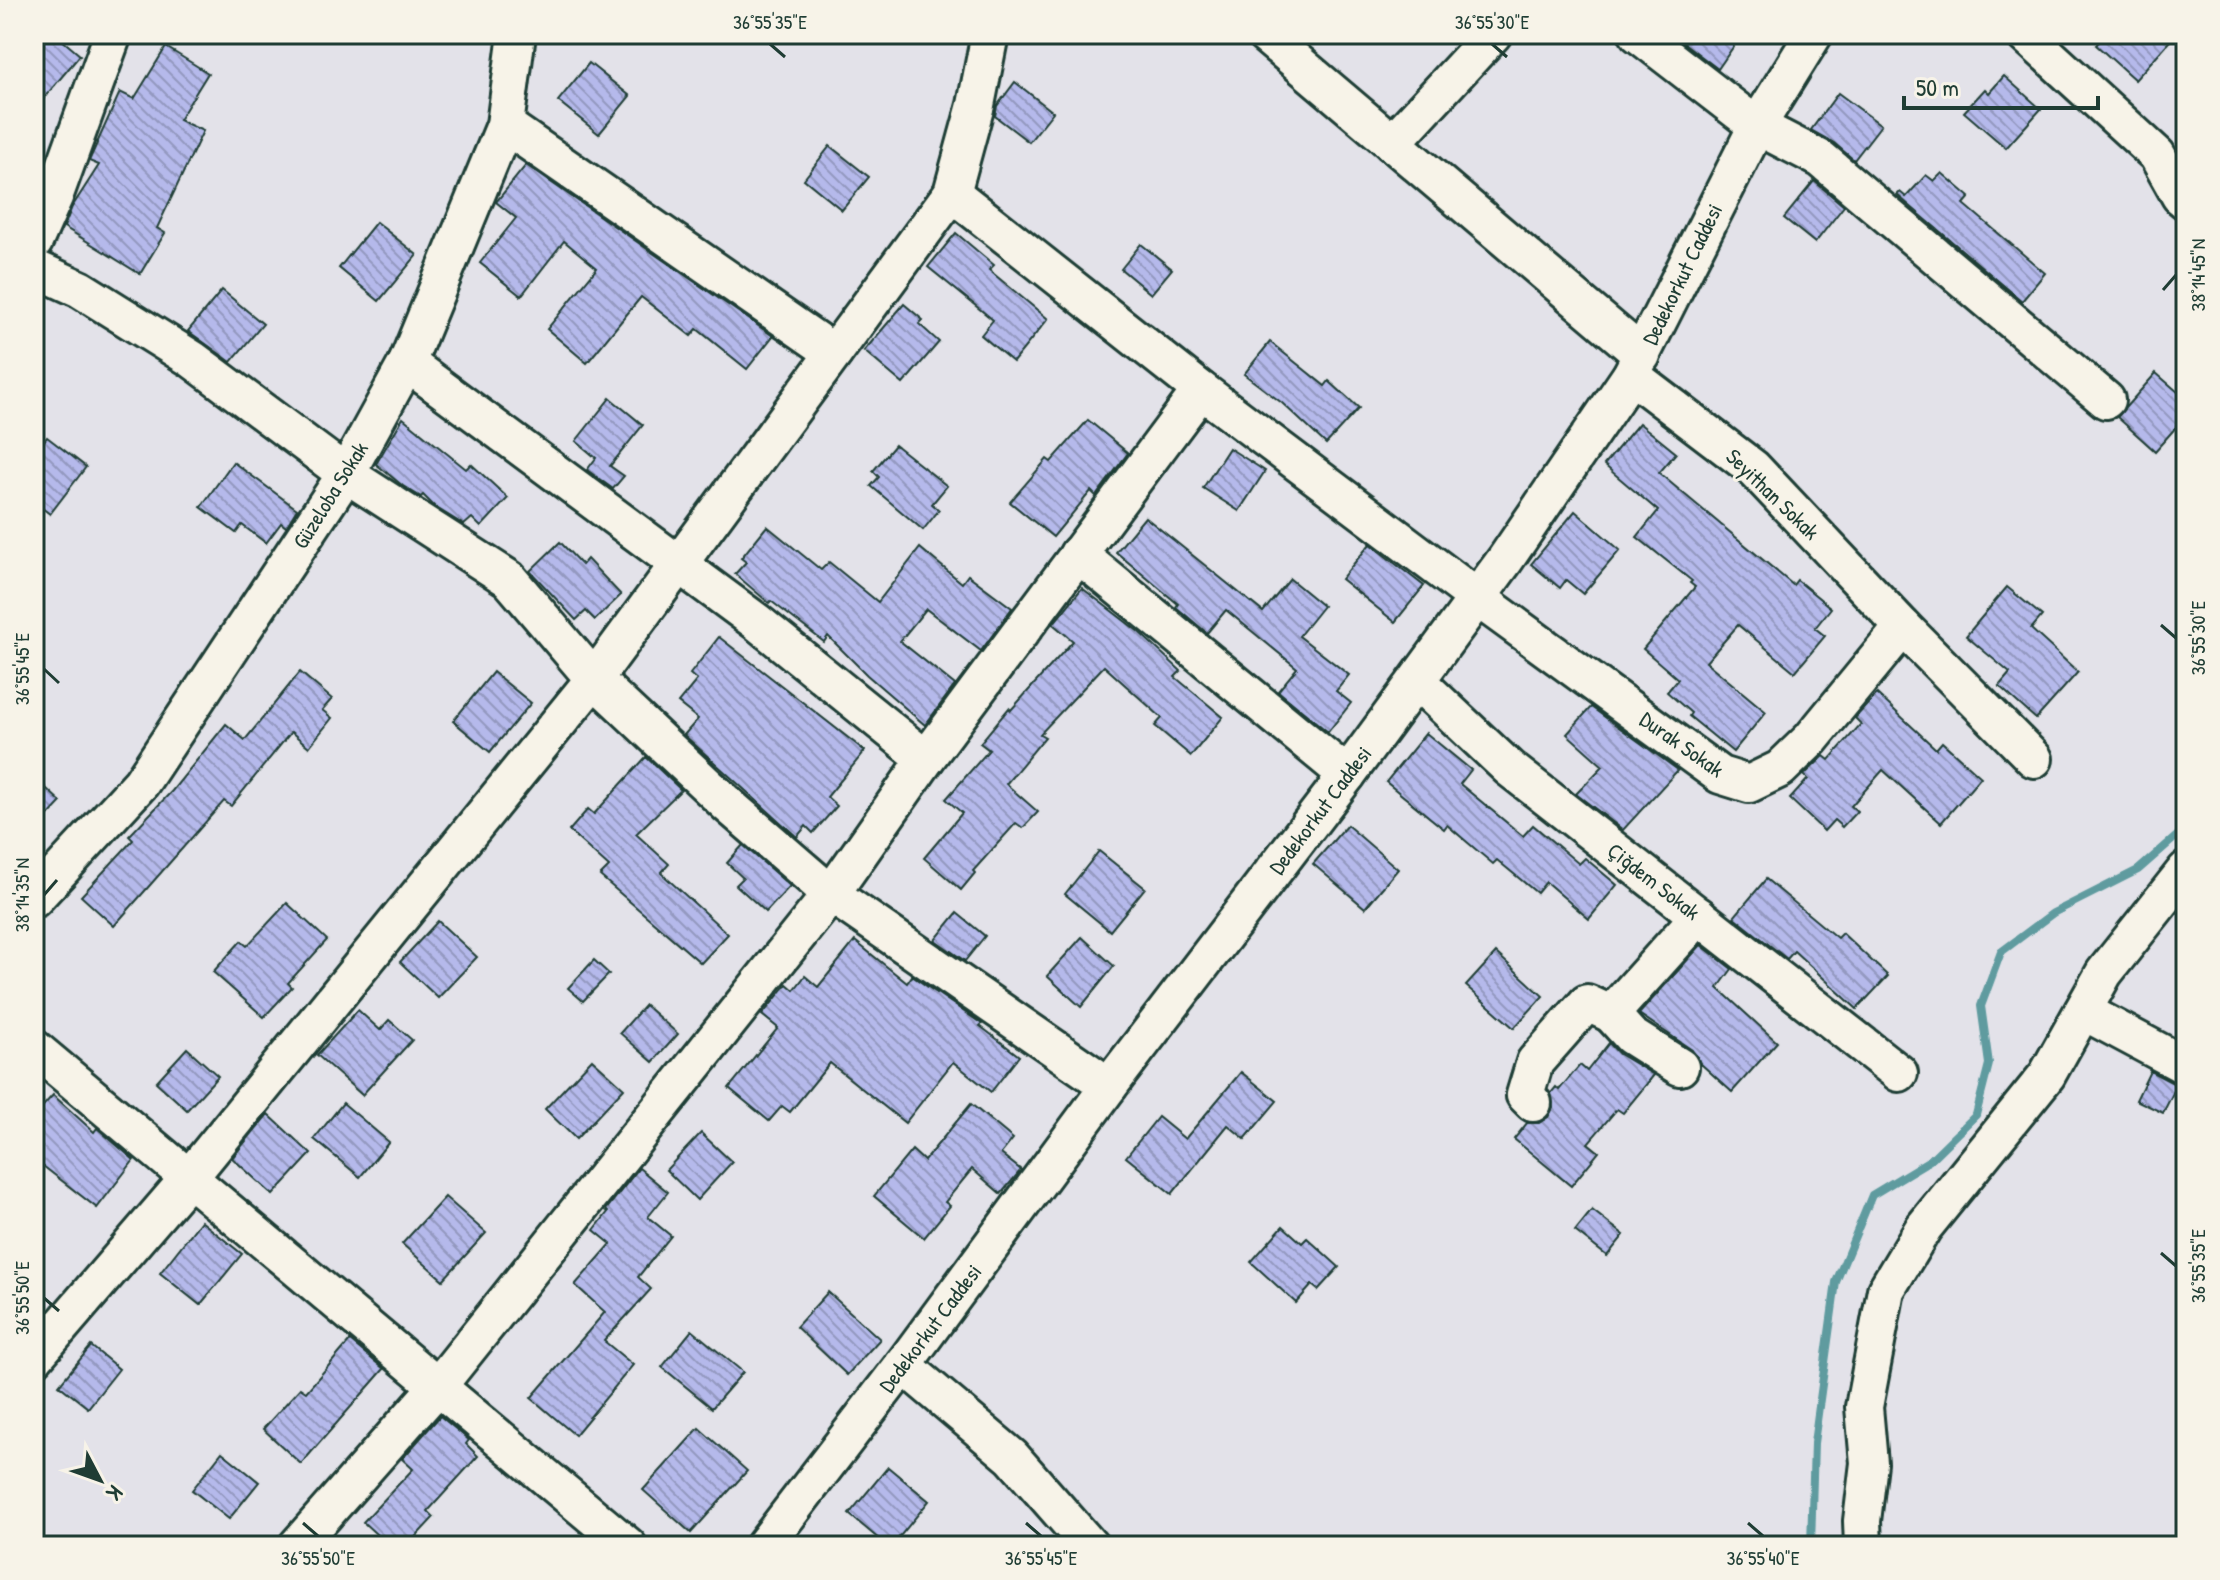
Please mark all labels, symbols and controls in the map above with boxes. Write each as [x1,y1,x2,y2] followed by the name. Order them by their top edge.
[733,8,807,35] text: 36°55'35"E
[1455,8,1529,35] text: 36°55'30"E
[1904,60,2098,110] scale bar
[1916,71,1959,103] text: 50 m
[1635,198,1729,350] street label: Dedekorkut Caddesi
[2184,239,2211,311] text: 38°14'45"N
[285,436,375,554] street label: Güzeloba Sokak
[1720,442,1826,546] street label: Seyithan Sokak
[2184,601,2211,675] text: 36°55'30"E
[8,633,35,705] text: 36°55'45"E
[1634,704,1730,784] street label: Durak Sokak
[1262,740,1378,880] street label: Dedekorkut Caddesi
[1601,835,1707,927] street label: Çiğdem Sokak
[8,858,35,932] text: 38°14'35"N
[2184,1229,2211,1303] text: 36°55'35"E
[872,1258,988,1398] street label: Dedekorkut Caddesi
[8,1261,35,1335] text: 36°55'50"E
[60,1440,140,1520] north arrow
[100,1479,130,1508] text: K
[281,1544,355,1571] text: 36°55'50"E
[1005,1544,1077,1571] text: 36°55'45"E
[1726,1544,1800,1571] text: 36°55'40"E

